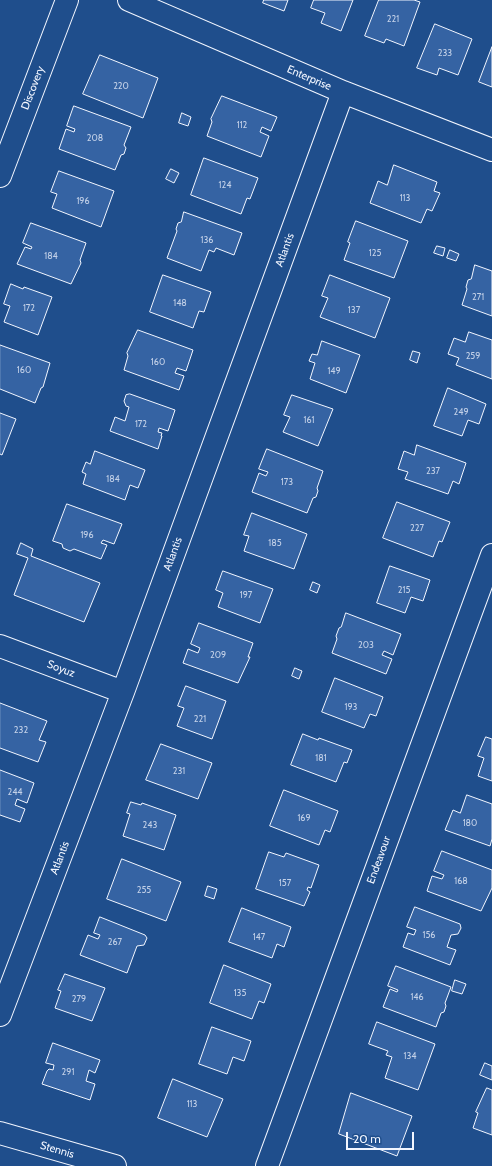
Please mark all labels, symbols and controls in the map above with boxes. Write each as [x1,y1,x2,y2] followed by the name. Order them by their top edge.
[387,14,399,24] house number: 221
[438,48,452,58] house number: 233
[285,63,333,93] street label: Enterprise
[19,64,47,112] street label: Discovery
[113,81,129,91] house number: 220
[237,120,247,130] house number: 112
[87,133,103,143] house number: 208
[219,180,231,190] house number: 124
[400,193,410,203] house number: 113
[76,196,90,206] house number: 196
[273,231,297,269] street label: Atlantis
[201,235,213,245] house number: 136
[369,248,381,258] house number: 125
[44,251,58,261] house number: 184
[472,292,484,302] house number: 271
[173,298,187,308] house number: 148
[23,303,35,313] house number: 172
[348,305,360,315] house number: 137
[466,351,480,361] house number: 259
[151,357,165,367] house number: 160
[17,365,31,375] house number: 160
[327,366,341,376] house number: 149
[453,407,469,417] house number: 249
[304,415,314,425] house number: 161
[135,419,147,429] house number: 172
[426,466,440,476] house number: 237
[106,474,120,484] house number: 184
[281,477,293,487] house number: 173
[410,523,424,533] house number: 227
[80,530,94,540] house number: 196
[161,535,185,573] street label: Atlantis
[268,538,282,548] house number: 185
[398,585,410,595] house number: 215
[240,590,252,600] house number: 197
[358,640,374,650] house number: 203
[210,650,226,660] house number: 209
[45,658,77,680] street label: Soyuz
[345,702,357,712] house number: 193
[194,714,206,724] house number: 221
[14,725,28,735] house number: 232
[315,753,327,763] house number: 181
[173,766,185,776] house number: 231
[7,787,23,797] house number: 244
[297,813,311,823] house number: 169
[463,818,477,828] house number: 180
[143,820,157,830] house number: 243
[364,834,394,886] street label: Endeavour
[48,839,72,877] street label: Atlantis
[454,876,468,886] house number: 168
[279,878,291,888] house number: 157
[137,885,151,895] house number: 255
[423,930,435,940] house number: 156
[253,932,265,942] house number: 147
[108,937,122,947] house number: 267
[234,988,246,998] house number: 135
[410,992,424,1002] house number: 146
[72,994,86,1004] house number: 279
[403,1051,417,1061] house number: 134
[62,1067,74,1077] house number: 291
[187,1099,197,1109] house number: 113
[348,1124,416,1150] scale bar
[353,1131,381,1146] text: 20 m
[38,1139,76,1161] street label: Stennis

